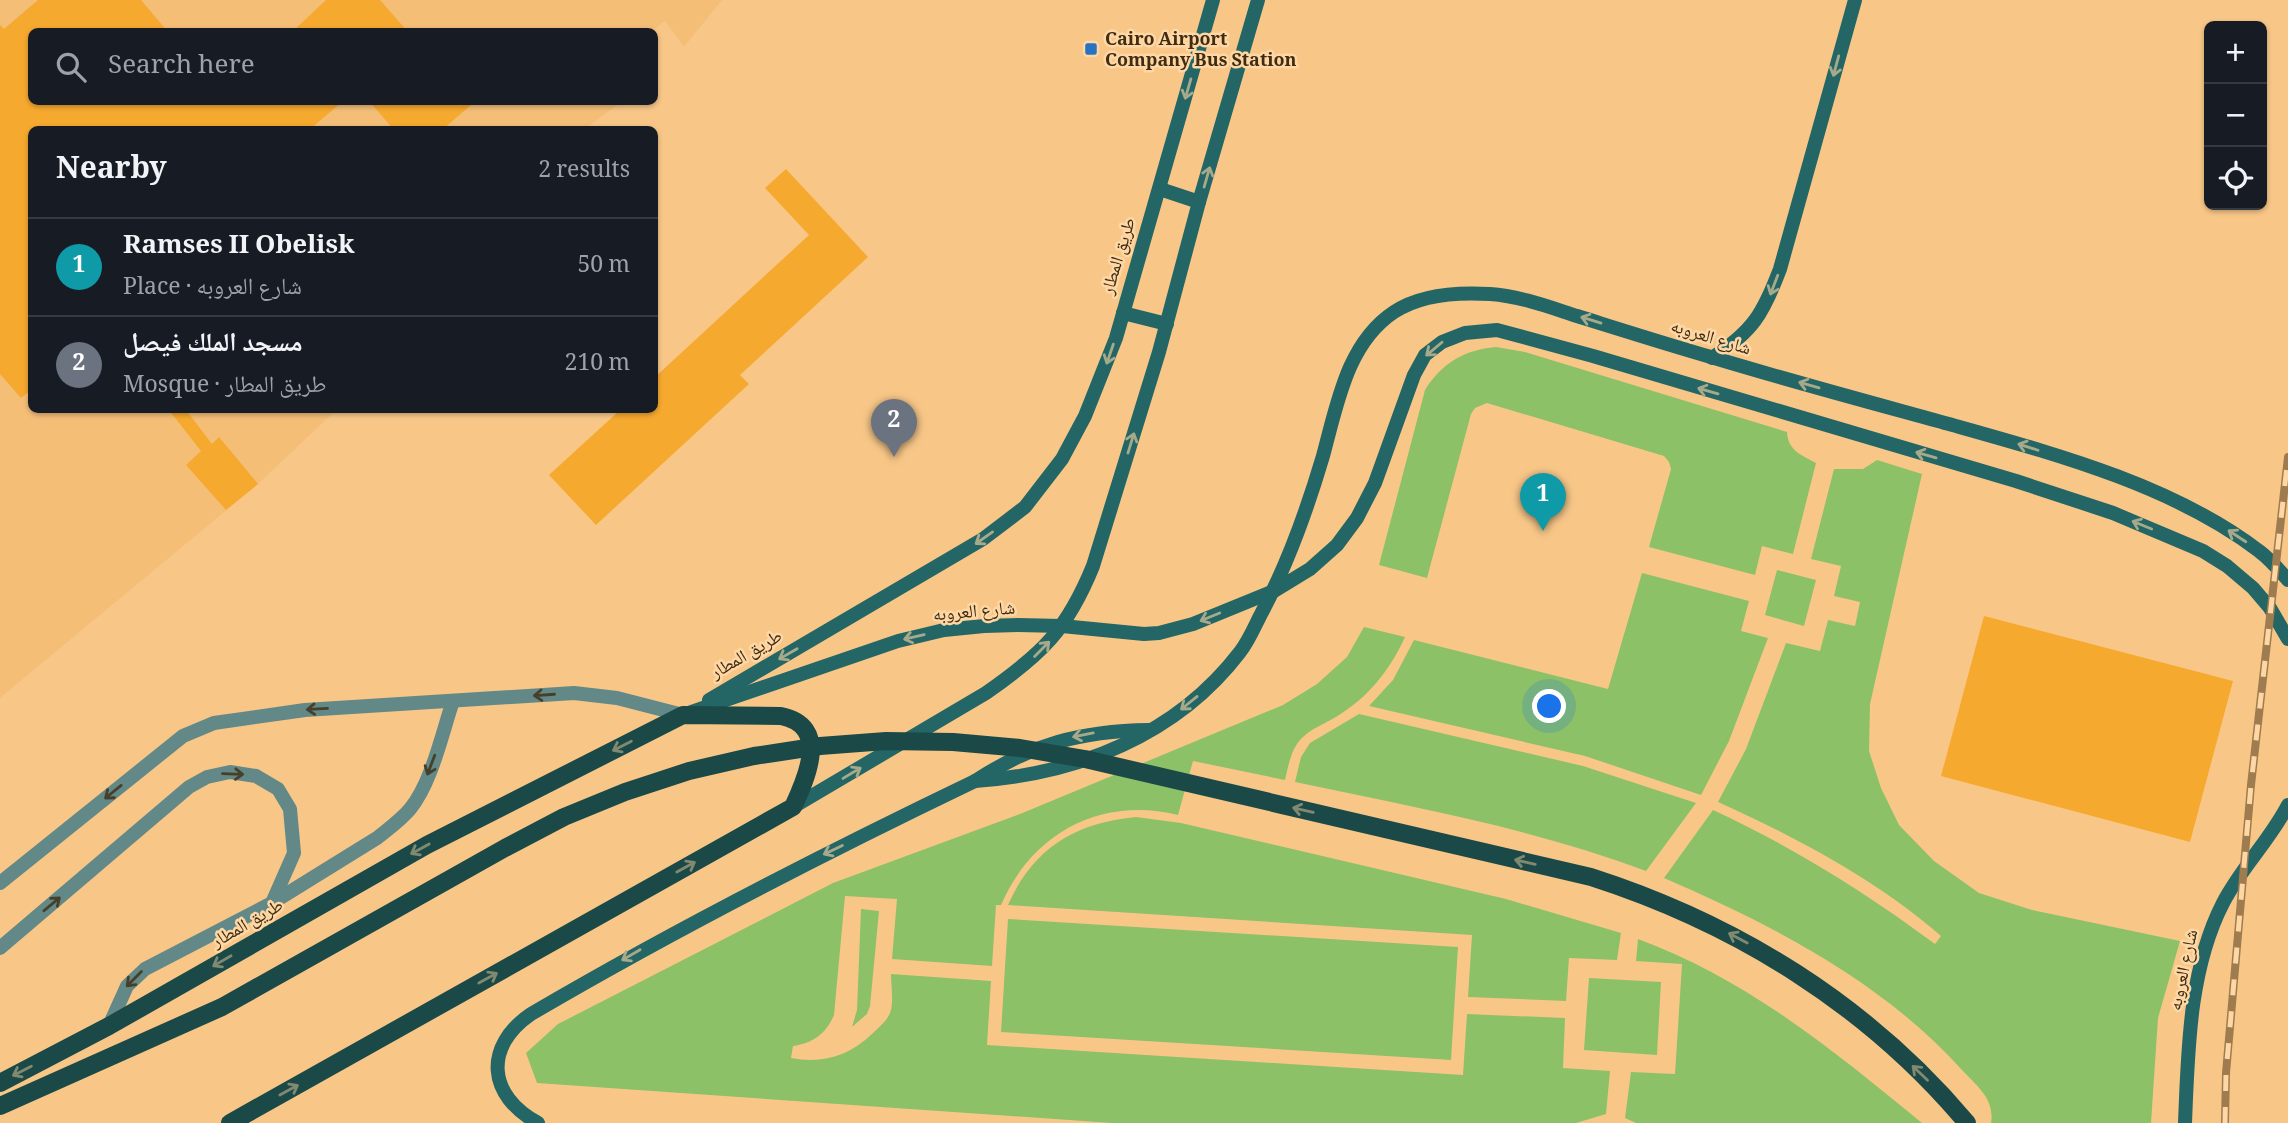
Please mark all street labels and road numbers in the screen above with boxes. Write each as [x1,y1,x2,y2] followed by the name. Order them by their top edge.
[1094,214,1146,300] street label: طريق المطار
[1667,313,1754,365] street label: شارع العروبه
[932,594,1017,632] street label: شارع العروبه
[704,623,789,689] street label: طريق المطار
[205,892,290,958] street label: طريق المطار
[2162,927,2208,1014] street label: شارع العروبه

